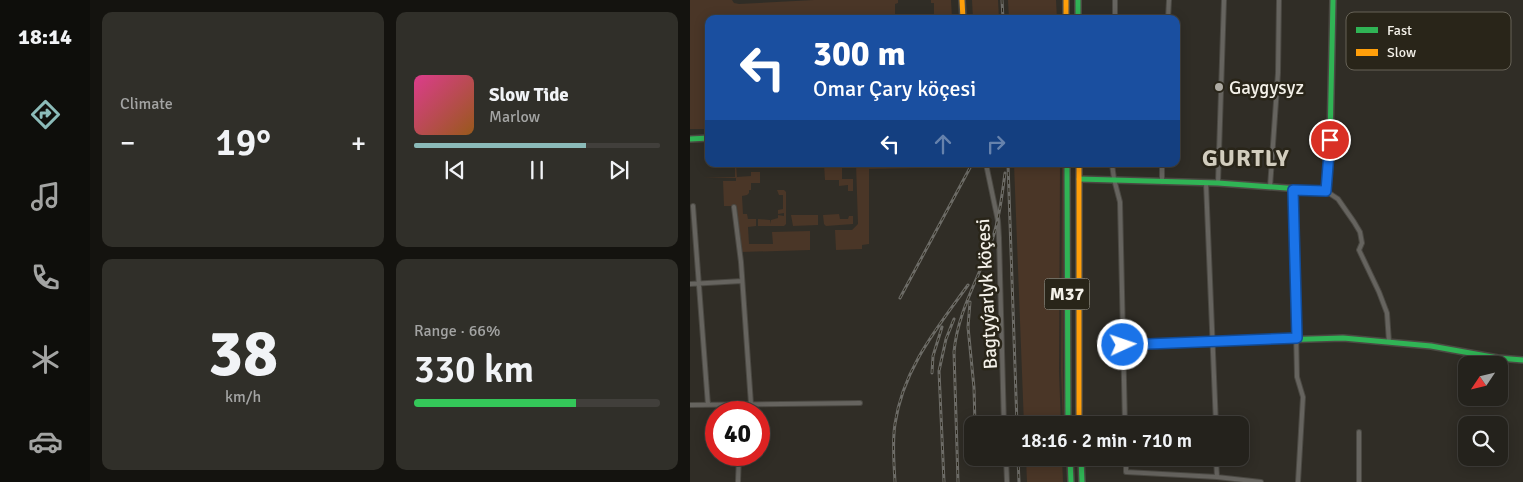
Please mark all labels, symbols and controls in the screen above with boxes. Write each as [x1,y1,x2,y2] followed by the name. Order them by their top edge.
[1346,12,1511,70] legend
[1387,22,1412,39] text: Fast
[18,23,72,50] text: 18:14
[813,32,906,75] text: 300 m
[730,35,795,100] icon: left
[1387,44,1416,61] text: Slow
[813,75,976,102] text: Omar Çary köçesi
[1229,76,1304,100] place label: Gaygysyz
[1213,81,1225,93] marker: Gaygysyz
[489,83,569,107] text: Slow Tide
[120,94,173,114] text: Climate
[28,97,63,132] icon: directions
[489,107,540,127] text: Marlow
[215,119,271,166] text: 19°
[1309,119,1351,161] pin
[120,126,135,160] text: −
[351,126,366,160] text: +
[1316,126,1344,154] icon: arrive
[876,130,904,158] icon: left
[929,130,957,158] icon: ahead
[982,130,1010,158] icon: right
[1202,143,1290,173] district label: GURTLY
[441,156,469,184] icon: previous
[523,156,551,184] icon: pause
[605,156,633,184] icon: next
[28,179,63,214] icon: music
[971,218,1003,370] street label: Bagtyýarlyk köçesi
[28,260,63,295] icon: phone
[1044,278,1090,310] road number: M37
[208,314,278,394] text: 38
[1096,318,1148,370] position arrow
[414,321,500,341] text: Range · 66%
[28,342,63,377] icon: climate
[414,346,534,393] text: 330 km
[1458,356,1508,406] north arrow
[1458,356,1508,466] map controls
[225,387,261,407] text: km/h
[705,401,770,466] speed limit sign: 40
[1458,416,1508,466] button: search
[28,424,63,459] icon: car
[1021,429,1192,453] text: 18:16 · 2 min · 710 m

